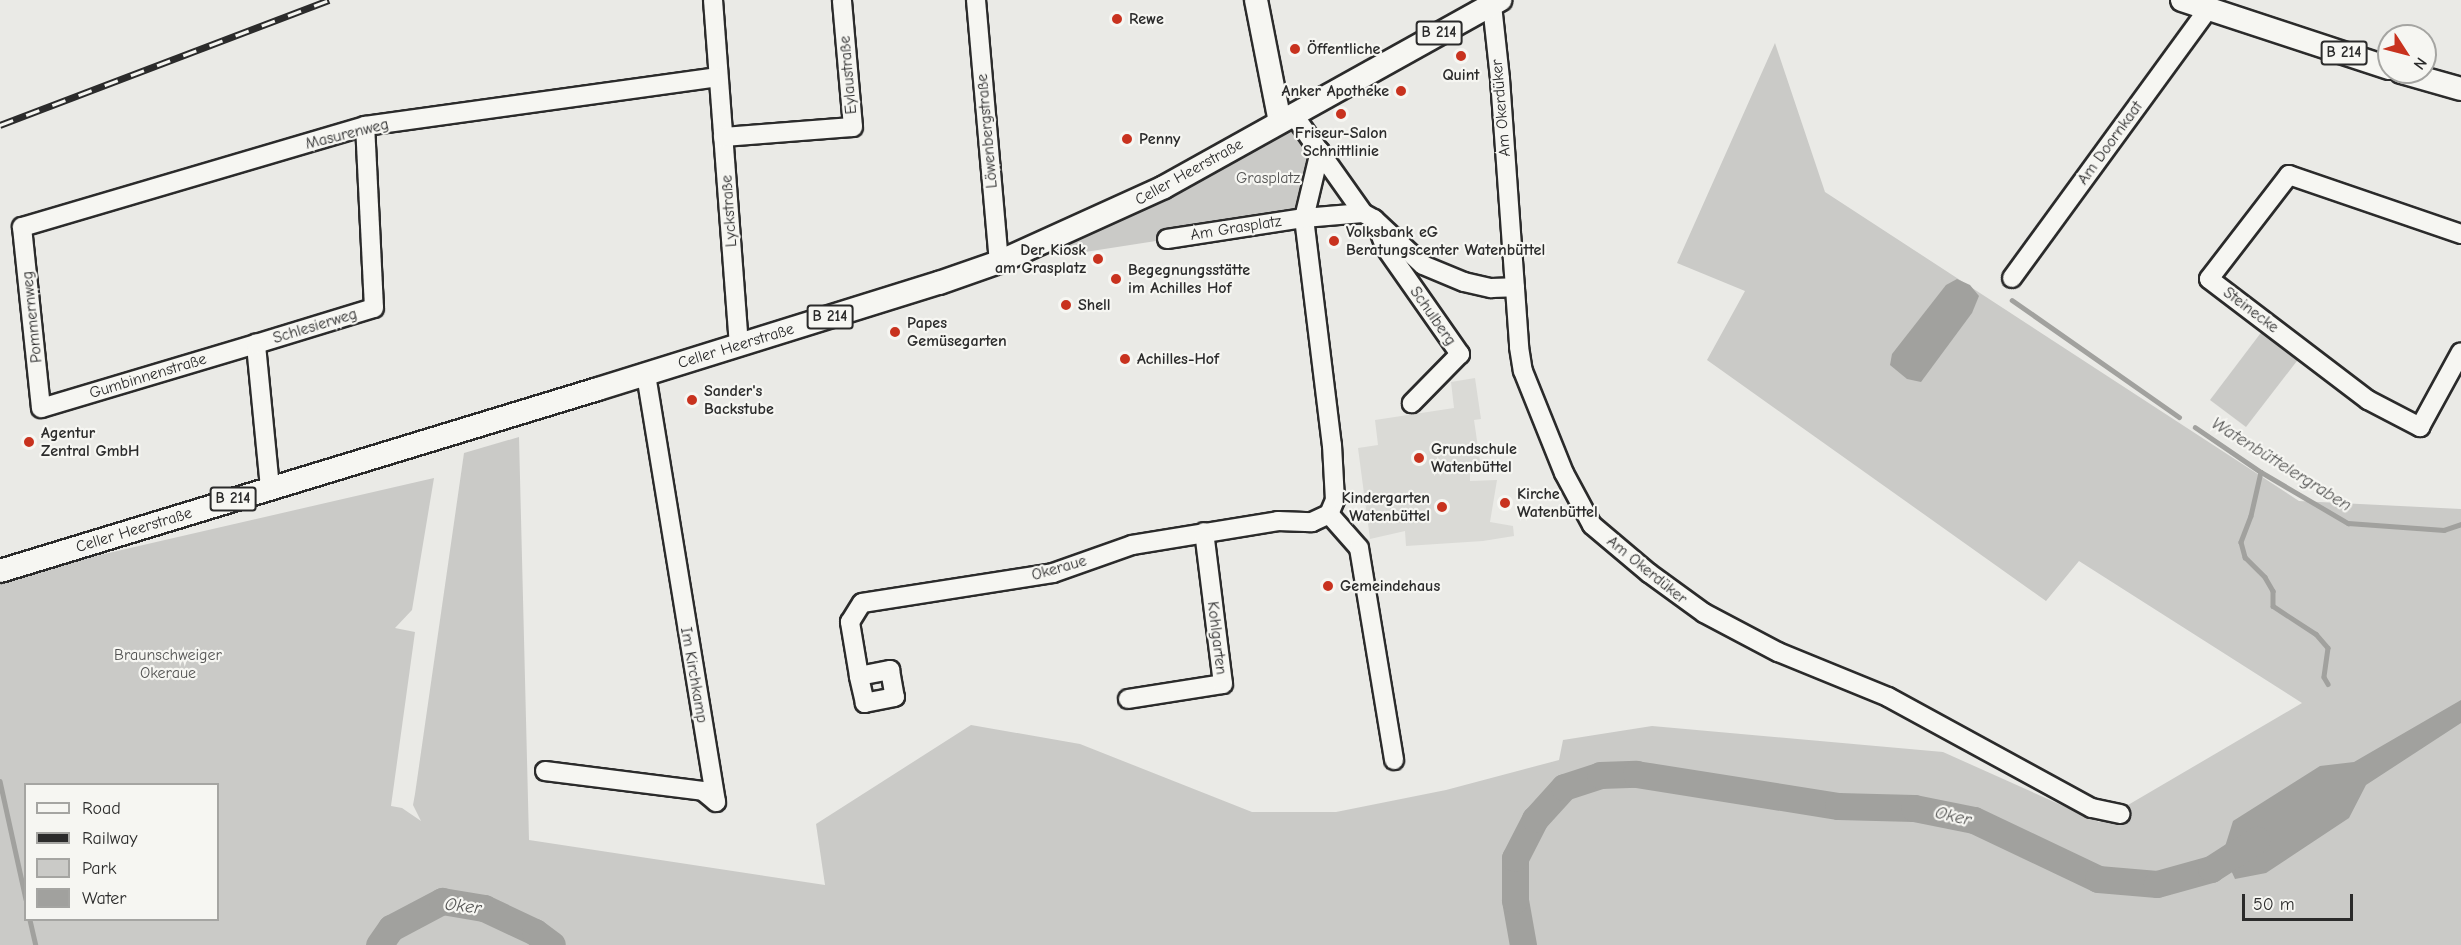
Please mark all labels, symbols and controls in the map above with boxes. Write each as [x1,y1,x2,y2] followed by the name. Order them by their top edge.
[1129,9,1164,29] place label: Rewe
[1110,12,1124,26] marker: Rewe
[1415,21,1463,45] road number: B 214
[2377,24,2437,84] north arrow
[835,35,861,115] street label: Eylaustraße
[1307,39,1380,59] place label: Öffentliche
[2320,41,2368,65] road number: B 214
[1288,42,1302,56] marker: Öffentliche
[1454,49,1468,63] marker: Quint
[2410,54,2430,73] text: N
[1487,58,1515,158] street label: Am Okerdüker
[1442,65,1480,85] place label: Quint
[972,73,1002,189] street label: Löwenbergstraße
[1282,81,1389,101] place label: Anker Apotheke
[1394,84,1408,98] marker: Anker Apotheke
[2073,97,2147,189] street label: Am Doornkaat
[1334,107,1348,121] marker: Friseur-Salon Schnittlinie
[303,114,391,154] street label: Masurenweg
[1295,123,1387,161] place label: Friseur-Salon Schnittlinie
[1139,129,1180,149] place label: Penny
[1120,132,1134,146] marker: Penny
[1132,134,1246,210] street label: Celler Heerstraße
[1236,168,1300,188] park label: Grasplatz
[717,174,741,248] street label: Lyckstraße
[1189,211,1283,245] street label: Am Grasplatz
[1346,222,1545,260] place label: Volksbank eG Beratungscenter Watenbüttel
[1327,234,1341,248] marker: Volksbank eG Beratungscenter Watenbüttel
[995,240,1086,278] place label: Der Kiosk am Grasplatz
[1091,252,1105,266] marker: Der Kiosk am Grasplatz
[1128,260,1250,298] place label: Begegnungsstätte im Achilles Hof
[18,270,46,364] street label: Pommernweg
[1109,272,1123,286] marker: Begegnungsstätte im Achilles Hof
[1406,283,1460,349] street label: Schulberg
[2219,283,2283,337] street label: Steinecke
[1078,295,1111,315] place label: Shell
[1059,298,1073,312] marker: Shell
[271,304,359,348] street label: Schlesierweg
[806,305,854,329] road number: B 214
[907,313,1007,351] place label: Papes Gemüsegarten
[676,319,796,373] street label: Celler Heerstraße
[888,325,902,339] marker: Papes Gemüsegarten
[87,349,209,403] street label: Gumbinnenstraße
[1137,349,1219,369] place label: Achilles-Hof
[1118,352,1132,366] marker: Achilles-Hof
[704,381,774,419] place label: Sander's Backstube
[685,393,699,407] marker: Sander's Backstube
[2207,413,2355,517] water label: Watenbüttelergraben
[41,423,139,461] place label: Agentur Zentral GmbH
[22,435,36,449] marker: Agentur Zentral GmbH
[1431,439,1517,477] place label: Grundschule Watenbüttel
[1412,451,1426,465] marker: Grundschule Watenbüttel
[1517,484,1598,522] place label: Kirche Watenbüttel
[209,487,257,511] road number: B 214
[1341,488,1430,526] place label: Kindergarten Watenbüttel
[1498,496,1512,510] marker: Kirche Watenbüttel
[1435,500,1449,514] marker: Kindergarten Watenbüttel
[74,503,194,557] street label: Celler Heerstraße
[1603,532,1691,608] street label: Am Okerdüker
[1029,551,1089,585] street label: Okeraue
[1340,576,1440,596] place label: Gemeindehaus
[1321,579,1335,593] marker: Gemeindehaus
[1203,600,1231,676] street label: Kohlgarten
[676,626,712,724] street label: Im Kirchkamp
[114,645,222,683] park label: Braunschweiger Okeraue
[24,783,219,921] legend
[82,798,121,819] text: Road
[1933,802,1973,832] water label: Oker
[82,828,138,849] text: Railway
[82,858,116,879] text: Park
[2245,882,2356,920] scale bar
[82,888,126,909] text: Water
[444,894,482,920] water label: Oker
[2253,894,2295,915] text: 50 m

